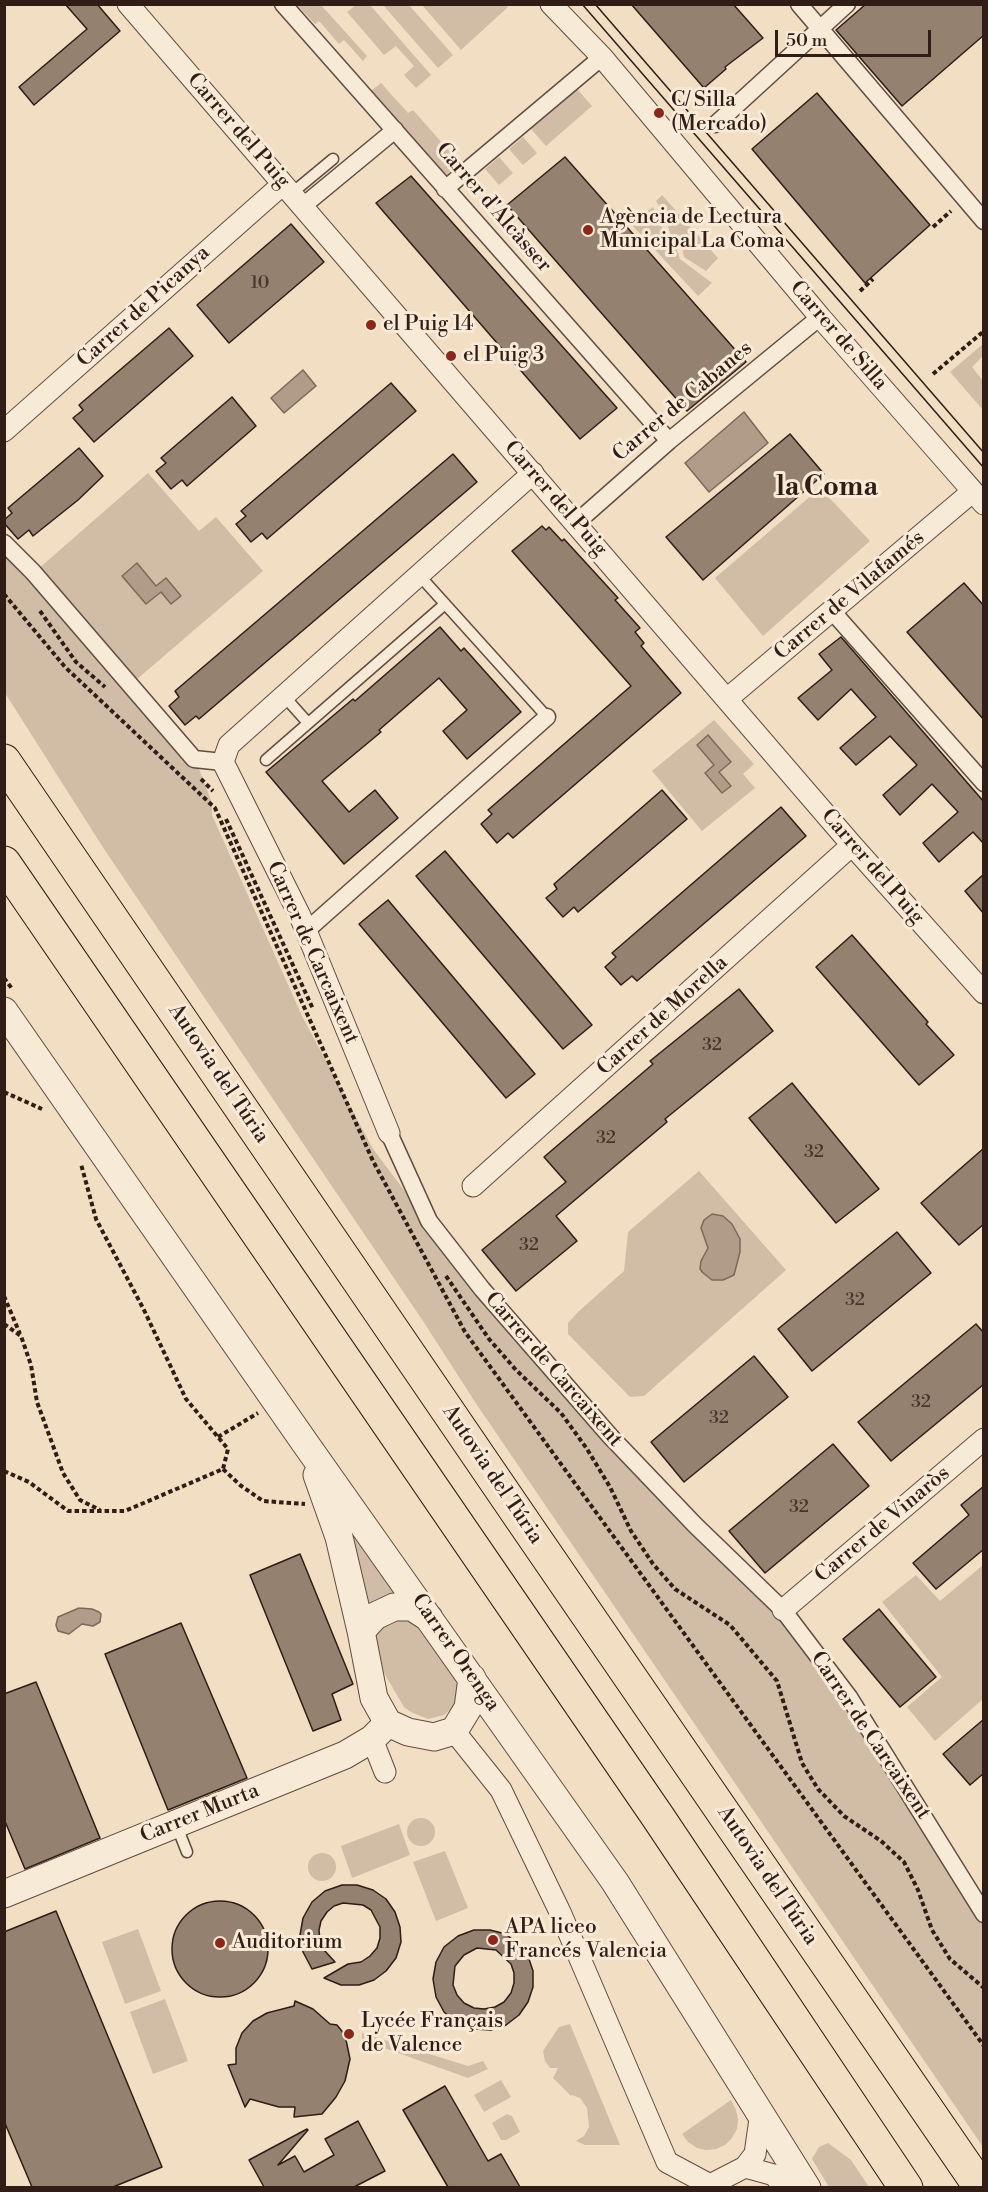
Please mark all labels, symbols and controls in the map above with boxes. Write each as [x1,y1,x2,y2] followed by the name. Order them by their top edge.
[778,18,934,56] scale bar
[786,29,827,52] text: 50 m
[181,68,295,194] street label: Carrer del Puig
[671,88,767,138] place label: C/ Silla (Mercado)
[652,106,666,120] marker: C/ Silla (Mercado)
[430,138,556,278] street label: Carrer d'Alcàsser
[600,205,785,255] place label: Agència de Lectura Municipal La Coma
[581,223,595,237] marker: Agència de Lectura Municipal La Coma
[72,241,216,373] street label: Carrer de Picanya
[250,273,270,295] house number: 10
[784,276,892,396] street label: Carrer de Silla
[383,312,473,338] place label: el Puig 14
[364,318,378,332] marker: el Puig 14
[608,336,758,468] street label: Carrer de Cabanes
[463,343,544,369] place label: el Puig 3
[444,349,458,363] marker: el Puig 3
[498,436,612,562] street label: Carrer del Puig
[776,473,878,505] district label: la Coma
[770,526,930,666] street label: Carrer de Vilafamés
[815,804,929,930] street label: Carrer del Puig
[260,858,364,1048] street label: Carrer de Carcaixent
[592,951,734,1081] street label: Carrer de Morella
[162,1000,274,1148] street label: Autovia del Túria
[702,1035,722,1057] house number: 32
[596,1128,616,1150] house number: 32
[804,1142,824,1164] house number: 32
[519,1235,539,1257] house number: 32
[479,1287,627,1453] street label: Carrer de Carcaixent
[845,1290,865,1312] house number: 32
[911,1392,931,1414] house number: 32
[436,1401,548,1549] street label: Autovia del Túria
[709,1408,729,1430] house number: 32
[811,1461,955,1589] street label: Carrer de Vinaròs
[789,1497,809,1519] house number: 32
[405,1589,505,1717] street label: Carrer Orenga
[804,1647,936,1825] street label: Carrer de Carcaixent
[137,1779,263,1849] street label: Carrer Murta
[711,1802,823,1950] street label: Autovia del Túria
[505,1915,667,1965] place label: APA liceo Francés Valencia
[232,1930,343,1956] place label: Auditorium
[486,1933,500,1947] marker: APA liceo Francés Valencia
[213,1936,227,1950] marker: Auditorium
[361,2009,503,2059] place label: Lycée Français de Valence
[342,2027,356,2041] marker: Lycée Français de Valence

